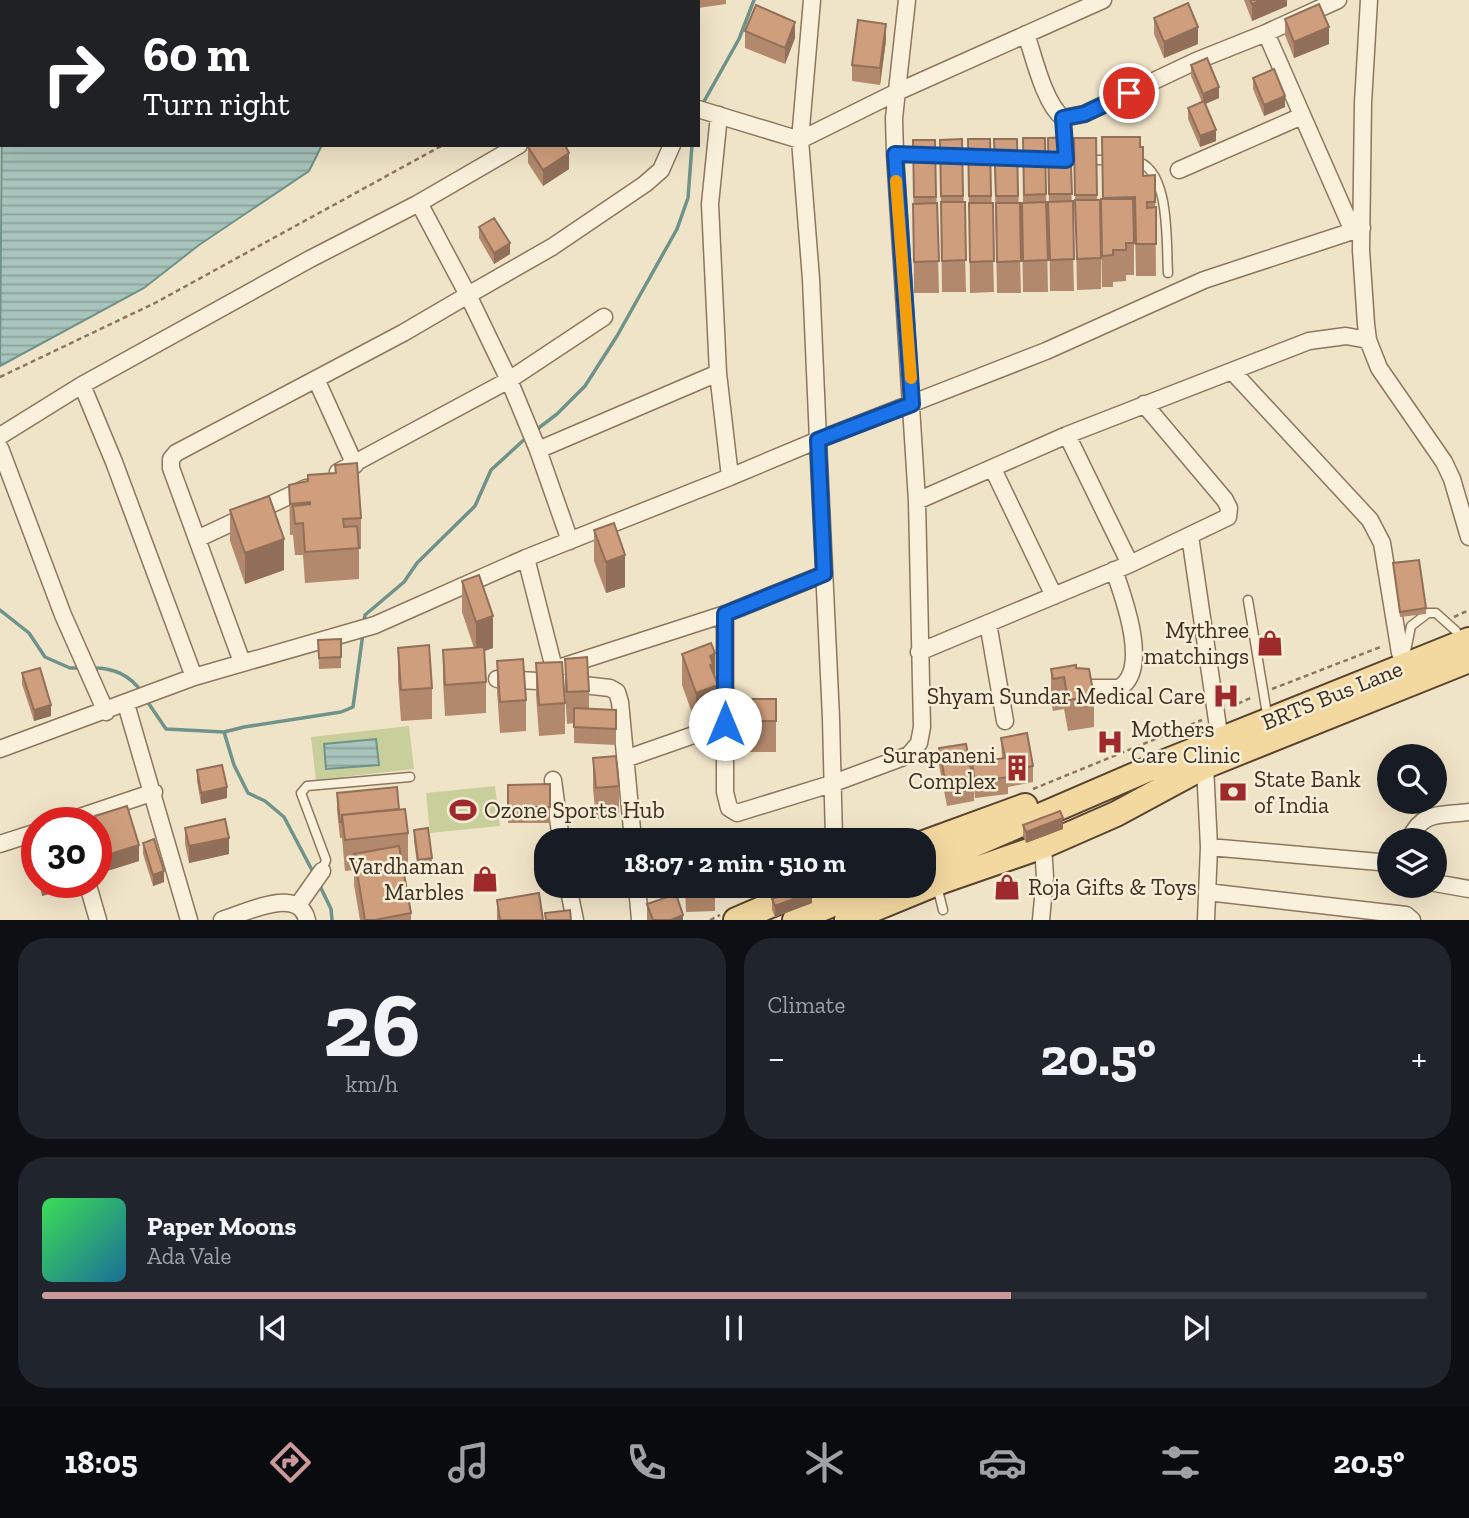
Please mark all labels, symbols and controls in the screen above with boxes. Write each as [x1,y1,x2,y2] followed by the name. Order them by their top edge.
[143,25,250,84] text: 60 m
[28,28,119,119] icon: right
[1099,63,1159,123] pin
[1110,74,1148,112] icon: arrive
[143,85,290,123] text: Turn right
[1144,616,1249,670] place label: Mythree matchings
[1255,628,1285,658] shop icon: Mythree matchings
[1257,654,1407,736] street label: BRTS Bus Lane
[1211,681,1241,711] hospital icon: Shyam Sundar Medical Care
[927,682,1205,710] place label: Shyam Sundar Medical Care
[688,687,762,761] position arrow
[1131,715,1240,769] place label: Mothers Care Clinic
[1095,727,1125,757] hospital icon: Mothers Care Clinic
[883,741,996,795] place label: Surapaneni Complex
[1377,744,1447,898] map controls
[1377,744,1447,814] button: search
[1002,753,1032,783] building icon: Surapaneni Complex
[1254,765,1361,819] place label: State Bank of India
[1218,777,1248,807] bank icon: State Bank of India
[448,795,478,825] sports icon: Ozone Sports Hub
[484,796,665,824] place label: Ozone Sports Hub
[21,807,112,898] speed limit sign: 30
[1377,828,1447,898] button: layers
[624,847,846,879] text: 18:07 · 2 min · 510 m
[348,852,464,906] place label: Vardhaman Marbles
[470,864,500,894] shop icon: Vardhaman Marbles
[992,872,1022,902] shop icon: Roja Gifts & Toys
[1028,873,1197,901] place label: Roja Gifts & Toys
[323,970,421,1079] text: 26
[768,991,845,1019] text: Climate
[1040,1026,1156,1088] text: 20.5°
[768,1035,785,1081] text: −
[1411,1035,1427,1081] text: +
[346,1070,398,1098] text: km/h
[147,1210,296,1242] text: Paper Moons
[147,1242,231,1270] text: Ada Vale
[254,1309,292,1347] icon: previous
[715,1309,753,1347] icon: pause
[1177,1309,1215,1347] icon: next
[266,1438,315,1487] icon: directions
[444,1438,493,1487] icon: music
[622,1438,671,1487] icon: phone
[800,1438,849,1487] icon: climate
[978,1438,1027,1487] icon: car
[1156,1438,1205,1487] icon: filters
[64,1443,138,1481] text: 18:05
[1333,1443,1405,1481] text: 20.5°

